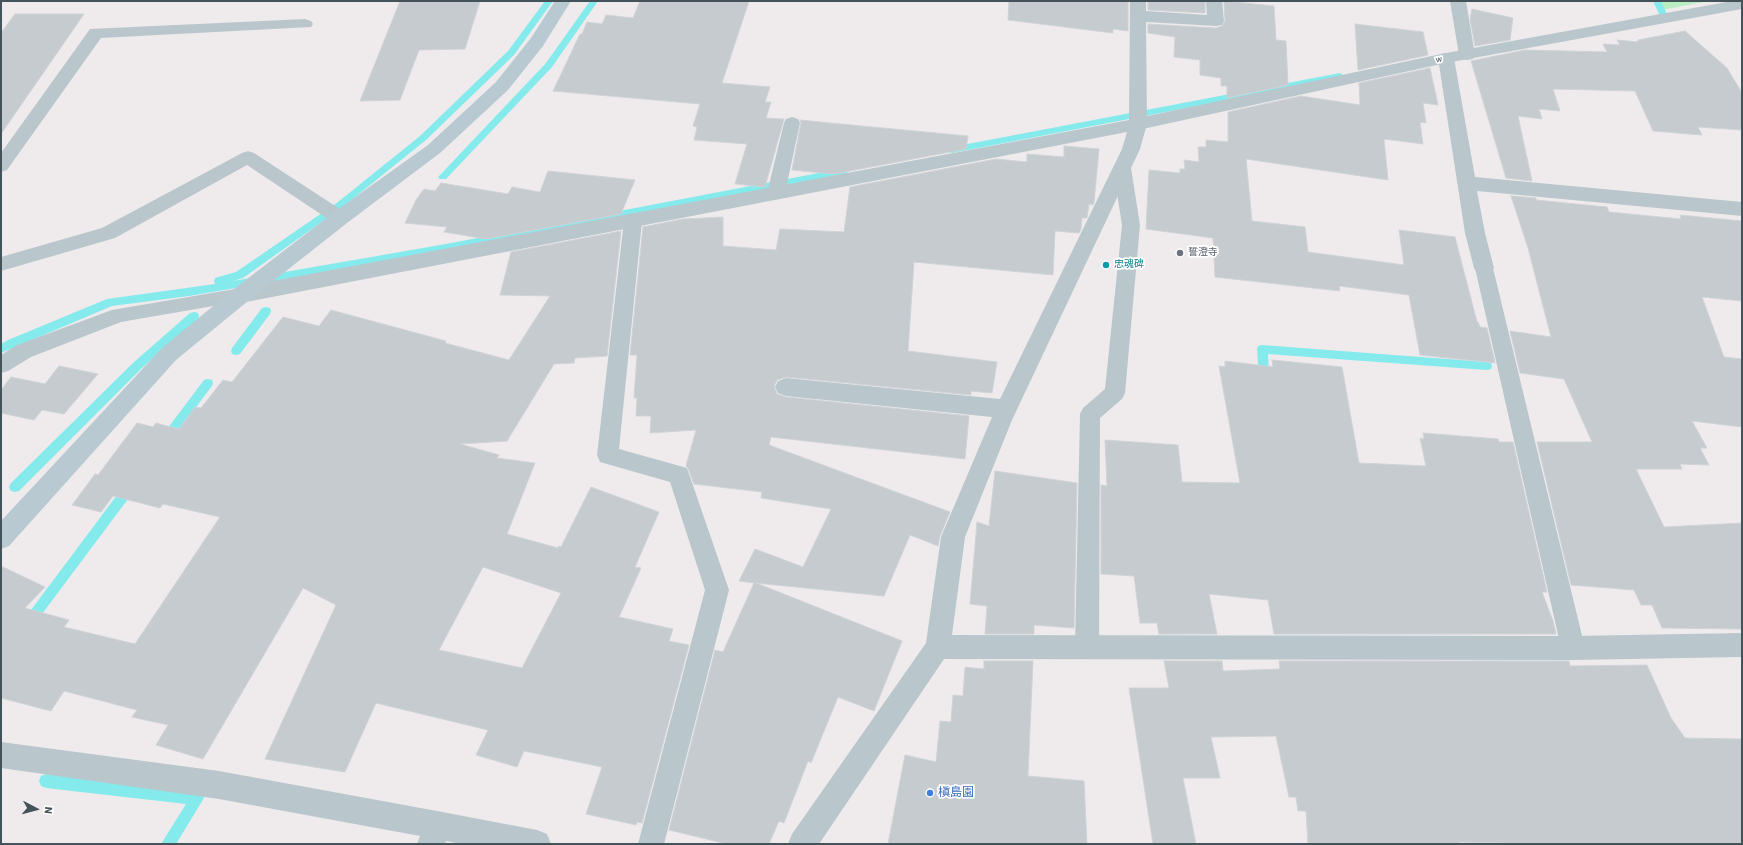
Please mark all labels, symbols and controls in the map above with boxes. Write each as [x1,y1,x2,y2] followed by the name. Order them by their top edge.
[1435,54,1443,66] street label: w
[1188,247,1218,259] place label: 誓澄寺
[1175,248,1185,258] marker: 誓澄寺
[1114,259,1144,271] place label: 忠魂碑
[1101,260,1111,270] marker: 忠魂碑
[938,786,974,800] place label: 槇島園
[925,788,935,798] marker: 槇島園
[16,789,56,829] north arrow
[41,806,56,815] text: N

